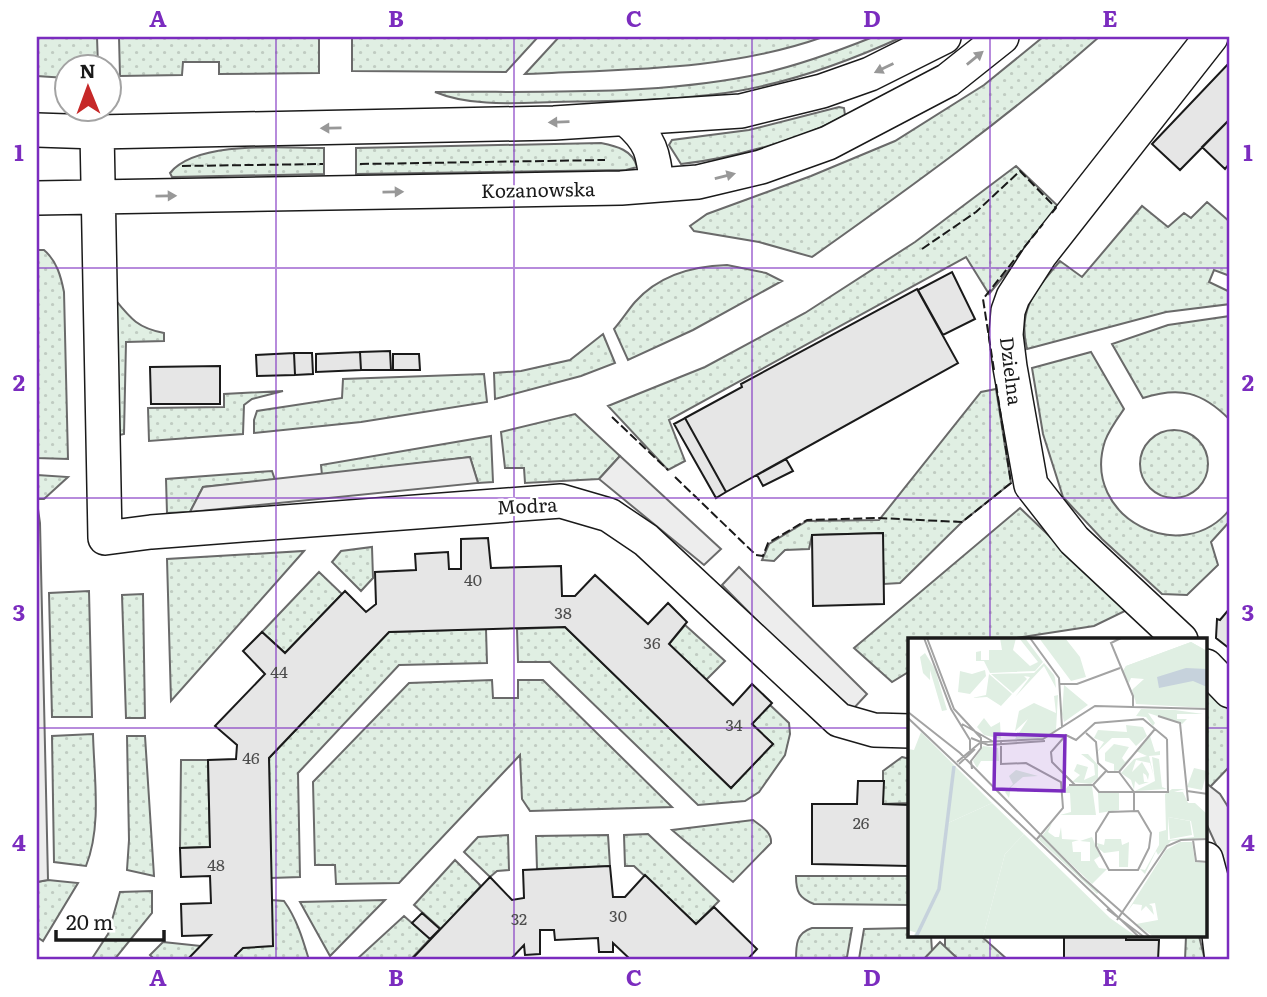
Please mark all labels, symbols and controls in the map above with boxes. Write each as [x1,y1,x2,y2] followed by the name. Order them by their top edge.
[149,0,167,34] text: A
[388,0,404,34] text: B
[626,0,642,34] text: C
[863,0,881,34] text: D
[1102,0,1118,34] text: E
[965,51,983,66] one-way arrow
[52,52,122,122] north arrow
[79,56,96,84] text: N
[874,62,894,73] one-way arrow
[548,117,570,128] one-way arrow
[320,122,342,133] one-way arrow
[14,134,24,168] text: 1
[1243,134,1253,168] text: 1
[714,170,736,181] one-way arrow
[481,174,596,204] street label: Kozanowska
[382,186,404,197] one-way arrow
[155,190,177,201] one-way arrow
[994,335,1030,408] street label: Dzielna
[13,364,25,398] text: 2
[1242,364,1254,398] text: 2
[496,489,559,521] street label: Modra
[464,567,482,591] house number: 40
[13,594,25,628] text: 3
[1242,594,1254,628] text: 3
[554,600,572,624] house number: 38
[643,630,661,654] house number: 36
[908,638,1208,937] inset map
[270,659,288,683] house number: 44
[725,712,743,736] house number: 34
[242,745,260,769] house number: 46
[853,810,870,834] house number: 26
[12,824,26,858] text: 4
[1241,824,1255,858] text: 4
[207,852,225,876] house number: 48
[56,899,164,943] scale bar
[609,903,627,927] house number: 30
[66,905,113,936] text: 20 m
[511,906,527,930] house number: 32
[149,959,167,993] text: A
[388,959,404,993] text: B
[626,959,642,993] text: C
[863,959,881,993] text: D
[1102,959,1118,993] text: E

